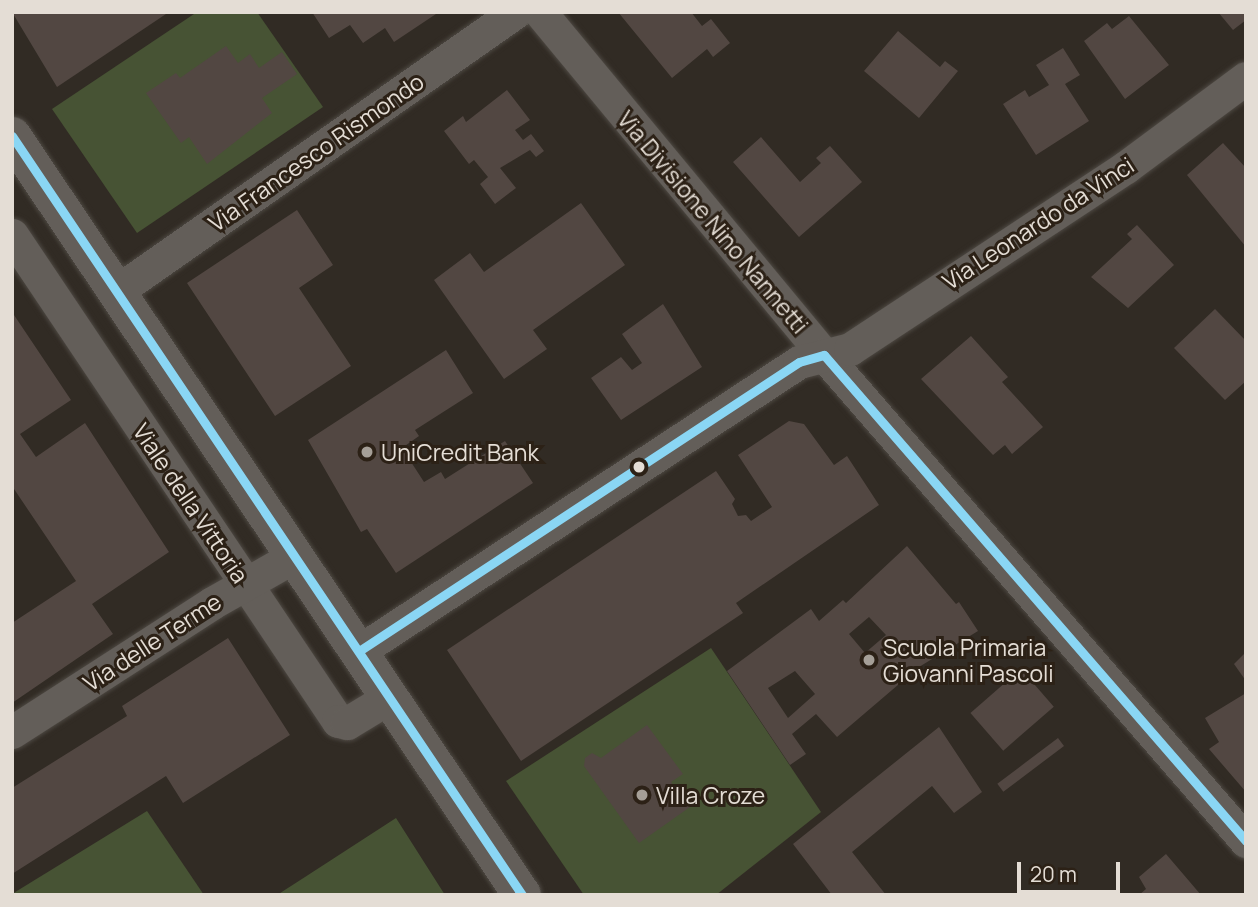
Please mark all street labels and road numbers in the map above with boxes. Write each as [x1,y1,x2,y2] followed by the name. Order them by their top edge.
[203,67,429,237] street label: Via Francesco Rismondo
[612,105,814,339] street label: Via Divisione Nino Nannetti
[937,151,1139,295] street label: Via Leonardo da Vinci
[128,418,254,588] street label: Viale della Vittoria
[78,587,226,697] street label: Via delle Terme

